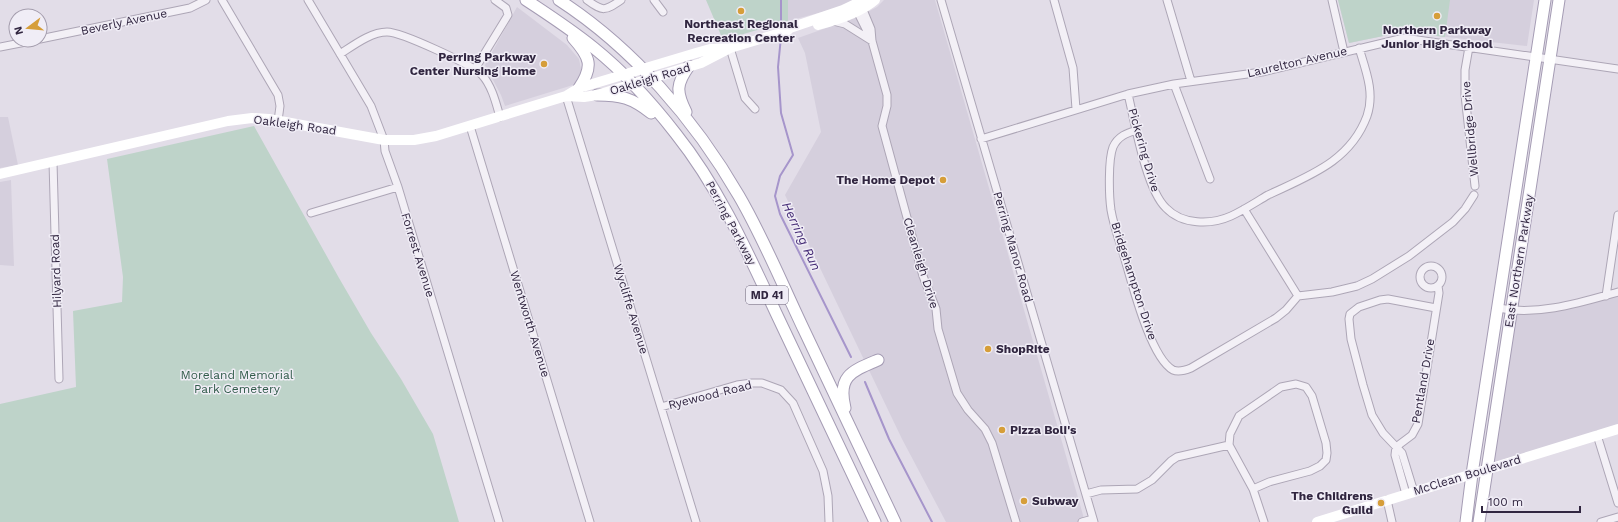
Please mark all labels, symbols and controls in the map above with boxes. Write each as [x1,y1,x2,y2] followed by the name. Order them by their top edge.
[80,6,169,38] street label: Beverly Avenue
[736,6,746,16] marker: Northeast Regional Recreation Center
[8,8,48,48] north arrow
[1432,11,1442,21] marker: Northern Parkway Junior High School
[684,17,798,45] place label: Northeast Regional Recreation Center
[1381,23,1493,51] place label: Northern Parkway Junior High School
[11,25,26,36] text: N
[1246,44,1348,80] street label: Laurelton Avenue
[410,50,536,78] place label: Perring Parkway Center Nursing Home
[539,59,549,69] marker: Perring Parkway Center Nursing Home
[608,60,692,98] street label: Oakleigh Road
[1459,81,1481,177] street label: Wellbridge Drive
[1125,106,1163,194] street label: Pickering Drive
[253,112,337,138] street label: Oakleigh Road
[836,173,936,187] place label: The Home Depot
[938,175,948,185] marker: The Home Depot
[703,178,759,268] street label: Perring Parkway
[990,190,1036,304] street label: Perring Manor Road
[1502,193,1537,329] street label: East Northern Parkway
[779,200,824,273] water label: Herring Run
[398,211,438,299] street label: Forrest Avenue
[900,216,942,310] street label: Cleanleigh Drive
[1108,220,1160,342] street label: Bridgehampton Drive
[48,234,64,308] street label: Hilyard Road
[611,262,651,356] street label: Wycliffe Avenue
[507,269,553,379] street label: Wentworth Avenue
[746,286,788,304] road number: MD 41
[1409,337,1437,425] street label: Pentland Drive
[996,342,1050,356] place label: ShopRite
[983,344,993,354] marker: ShopRite
[181,368,294,396] park label: Moreland Memorial Park Cemetery
[667,378,753,412] street label: Ryewood Road
[1010,423,1077,437] place label: Pizza Boli's
[997,425,1007,435] marker: Pizza Boli's
[1411,452,1523,498] street label: McClean Boulevard
[1482,488,1580,514] scale bar
[1291,489,1374,517] place label: The Childrens Guild
[1032,494,1079,508] place label: Subway
[1488,495,1523,509] text: 100 m
[1019,496,1029,506] marker: Subway
[1376,498,1386,508] marker: The Childrens Guild

